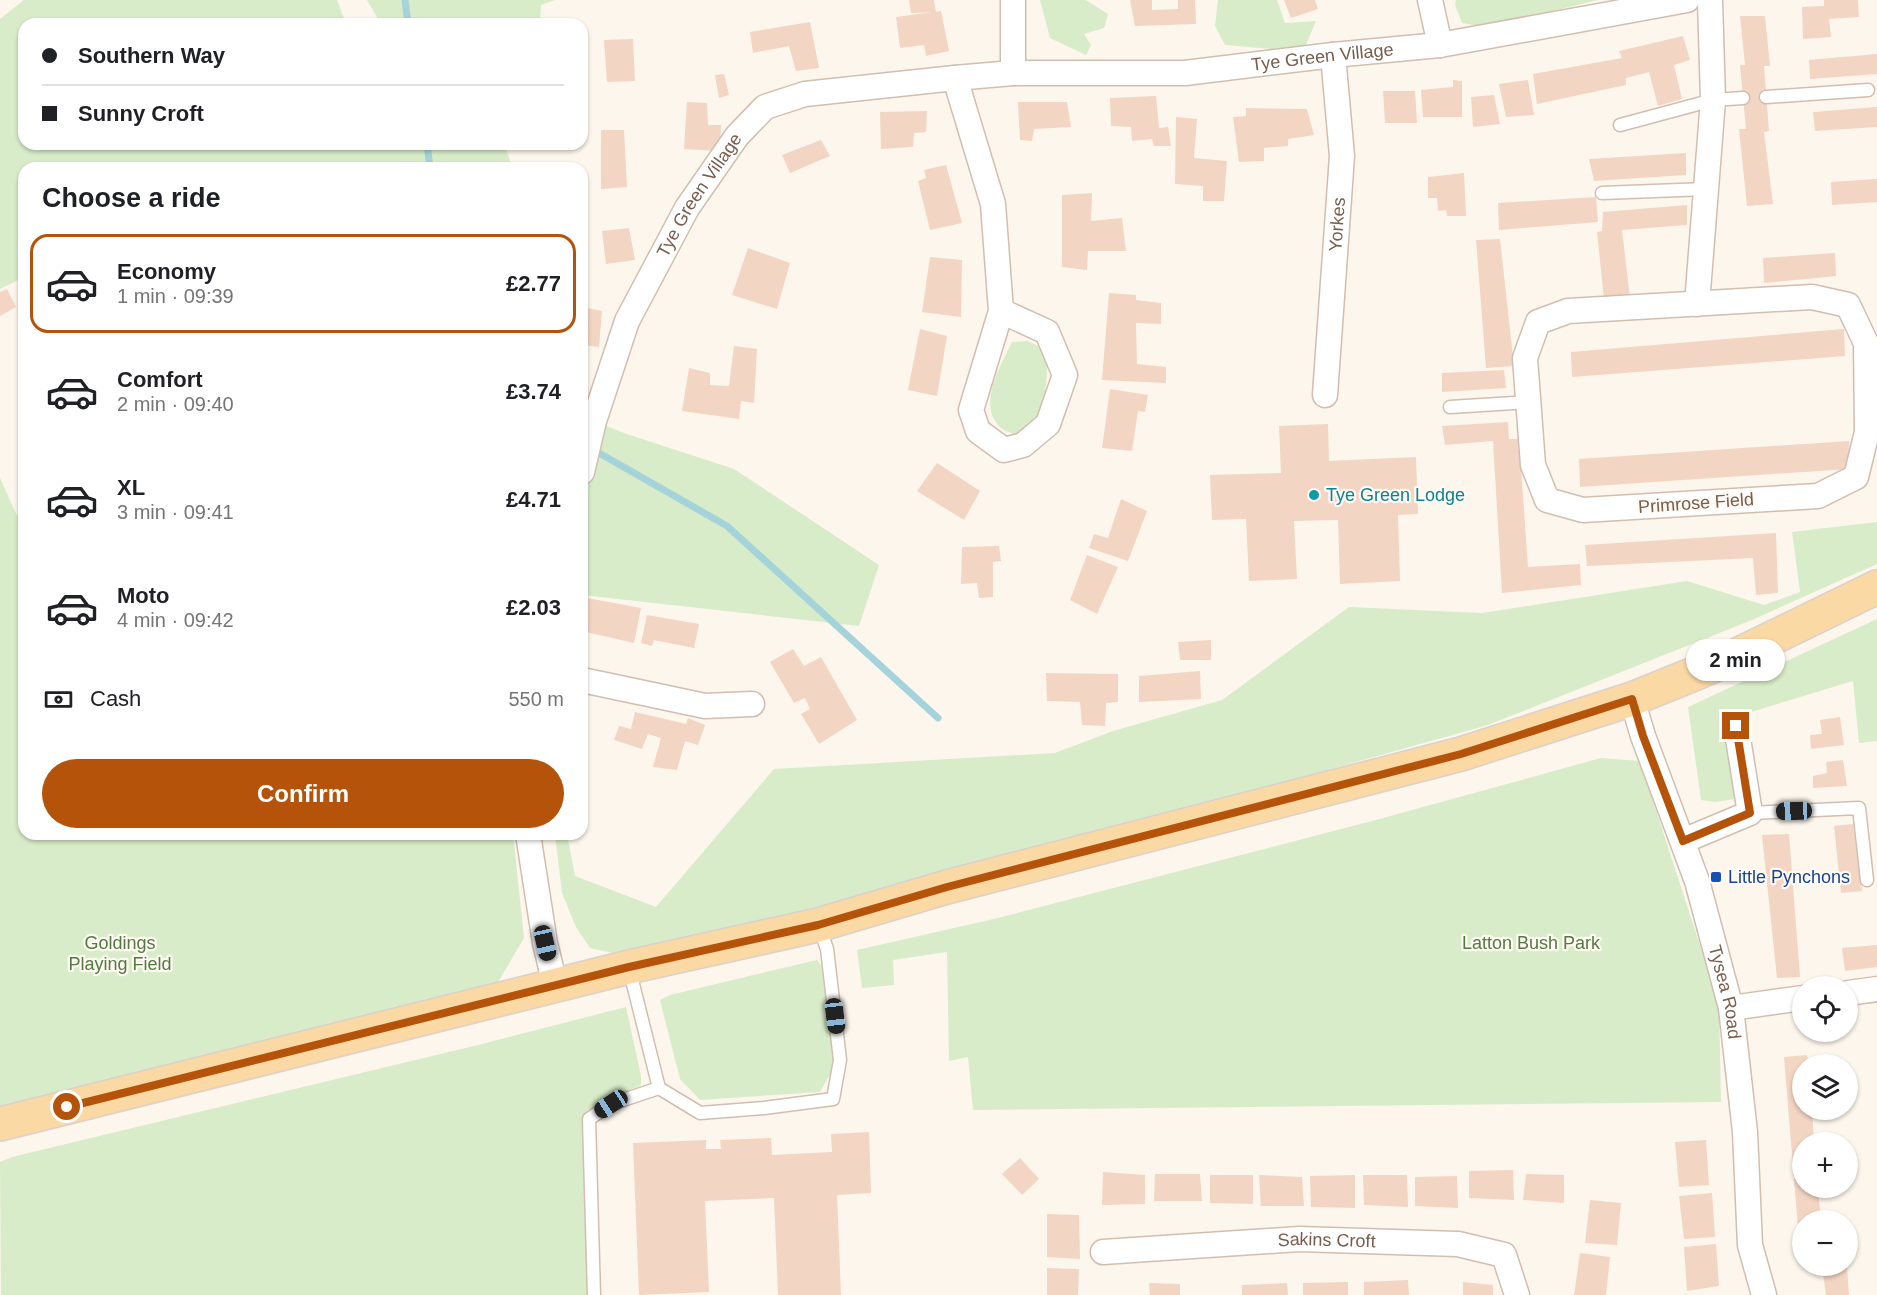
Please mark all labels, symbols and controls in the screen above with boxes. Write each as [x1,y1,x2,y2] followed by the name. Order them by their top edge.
[1250,39,1394,75] street label: Tye Green Village
[78,43,225,68] text: Southern Way
[78,101,204,126] text: Sunny Croft
[653,129,746,260] street label: Tye Green Village
[42,183,221,213] text: Choose a ride
[1325,197,1349,252] street label: Yorkes
[45,257,99,311] icon: car
[117,259,216,284] text: Economy
[506,271,561,296] text: £2.77
[117,285,234,307] text: 1 min · 09:39
[45,365,99,419] icon: car
[117,367,203,392] text: Comfort
[506,379,561,404] text: £3.74
[117,393,234,415] text: 2 min · 09:40
[45,473,99,527] icon: car
[117,475,145,500] text: XL
[1326,485,1465,505] place label: Tye Green Lodge
[506,487,561,512] text: £4.71
[1307,488,1321,502] marker: Tye Green Lodge
[1637,489,1755,517] street label: Primrose Field
[117,501,234,523] text: 3 min · 09:41
[45,581,99,635] icon: car
[117,583,170,608] text: Moto
[506,595,561,620] text: £2.03
[117,609,234,631] text: 4 min · 09:42
[1686,639,1786,681] callout: 2 min
[1709,649,1762,671] text: 2 min
[42,683,75,716] icon: cash
[90,686,141,711] text: Cash
[508,688,564,710] text: 550 m
[1722,712,1749,739] route end
[42,759,564,828] button: Confirm
[1776,801,1812,821] car
[1728,867,1850,887] place label: Little Pynchons
[1709,870,1723,884] marker: Little Pynchons
[532,923,558,963] car
[68,933,172,974] park label: Goldings Playing Field
[1462,933,1601,953] park label: Latton Bush Park
[1705,943,1744,1040] street label: Tysea Road
[1792,976,1858,1276] map controls
[1792,976,1858,1042] button: locate
[824,997,846,1035] car
[1792,1054,1858,1120] button: layers
[591,1087,631,1121] car
[53,1093,80,1120] route start
[1792,1132,1858,1198] button: +
[1792,1210,1858,1276] button: −
[1277,1229,1376,1251] street label: Sakins Croft

